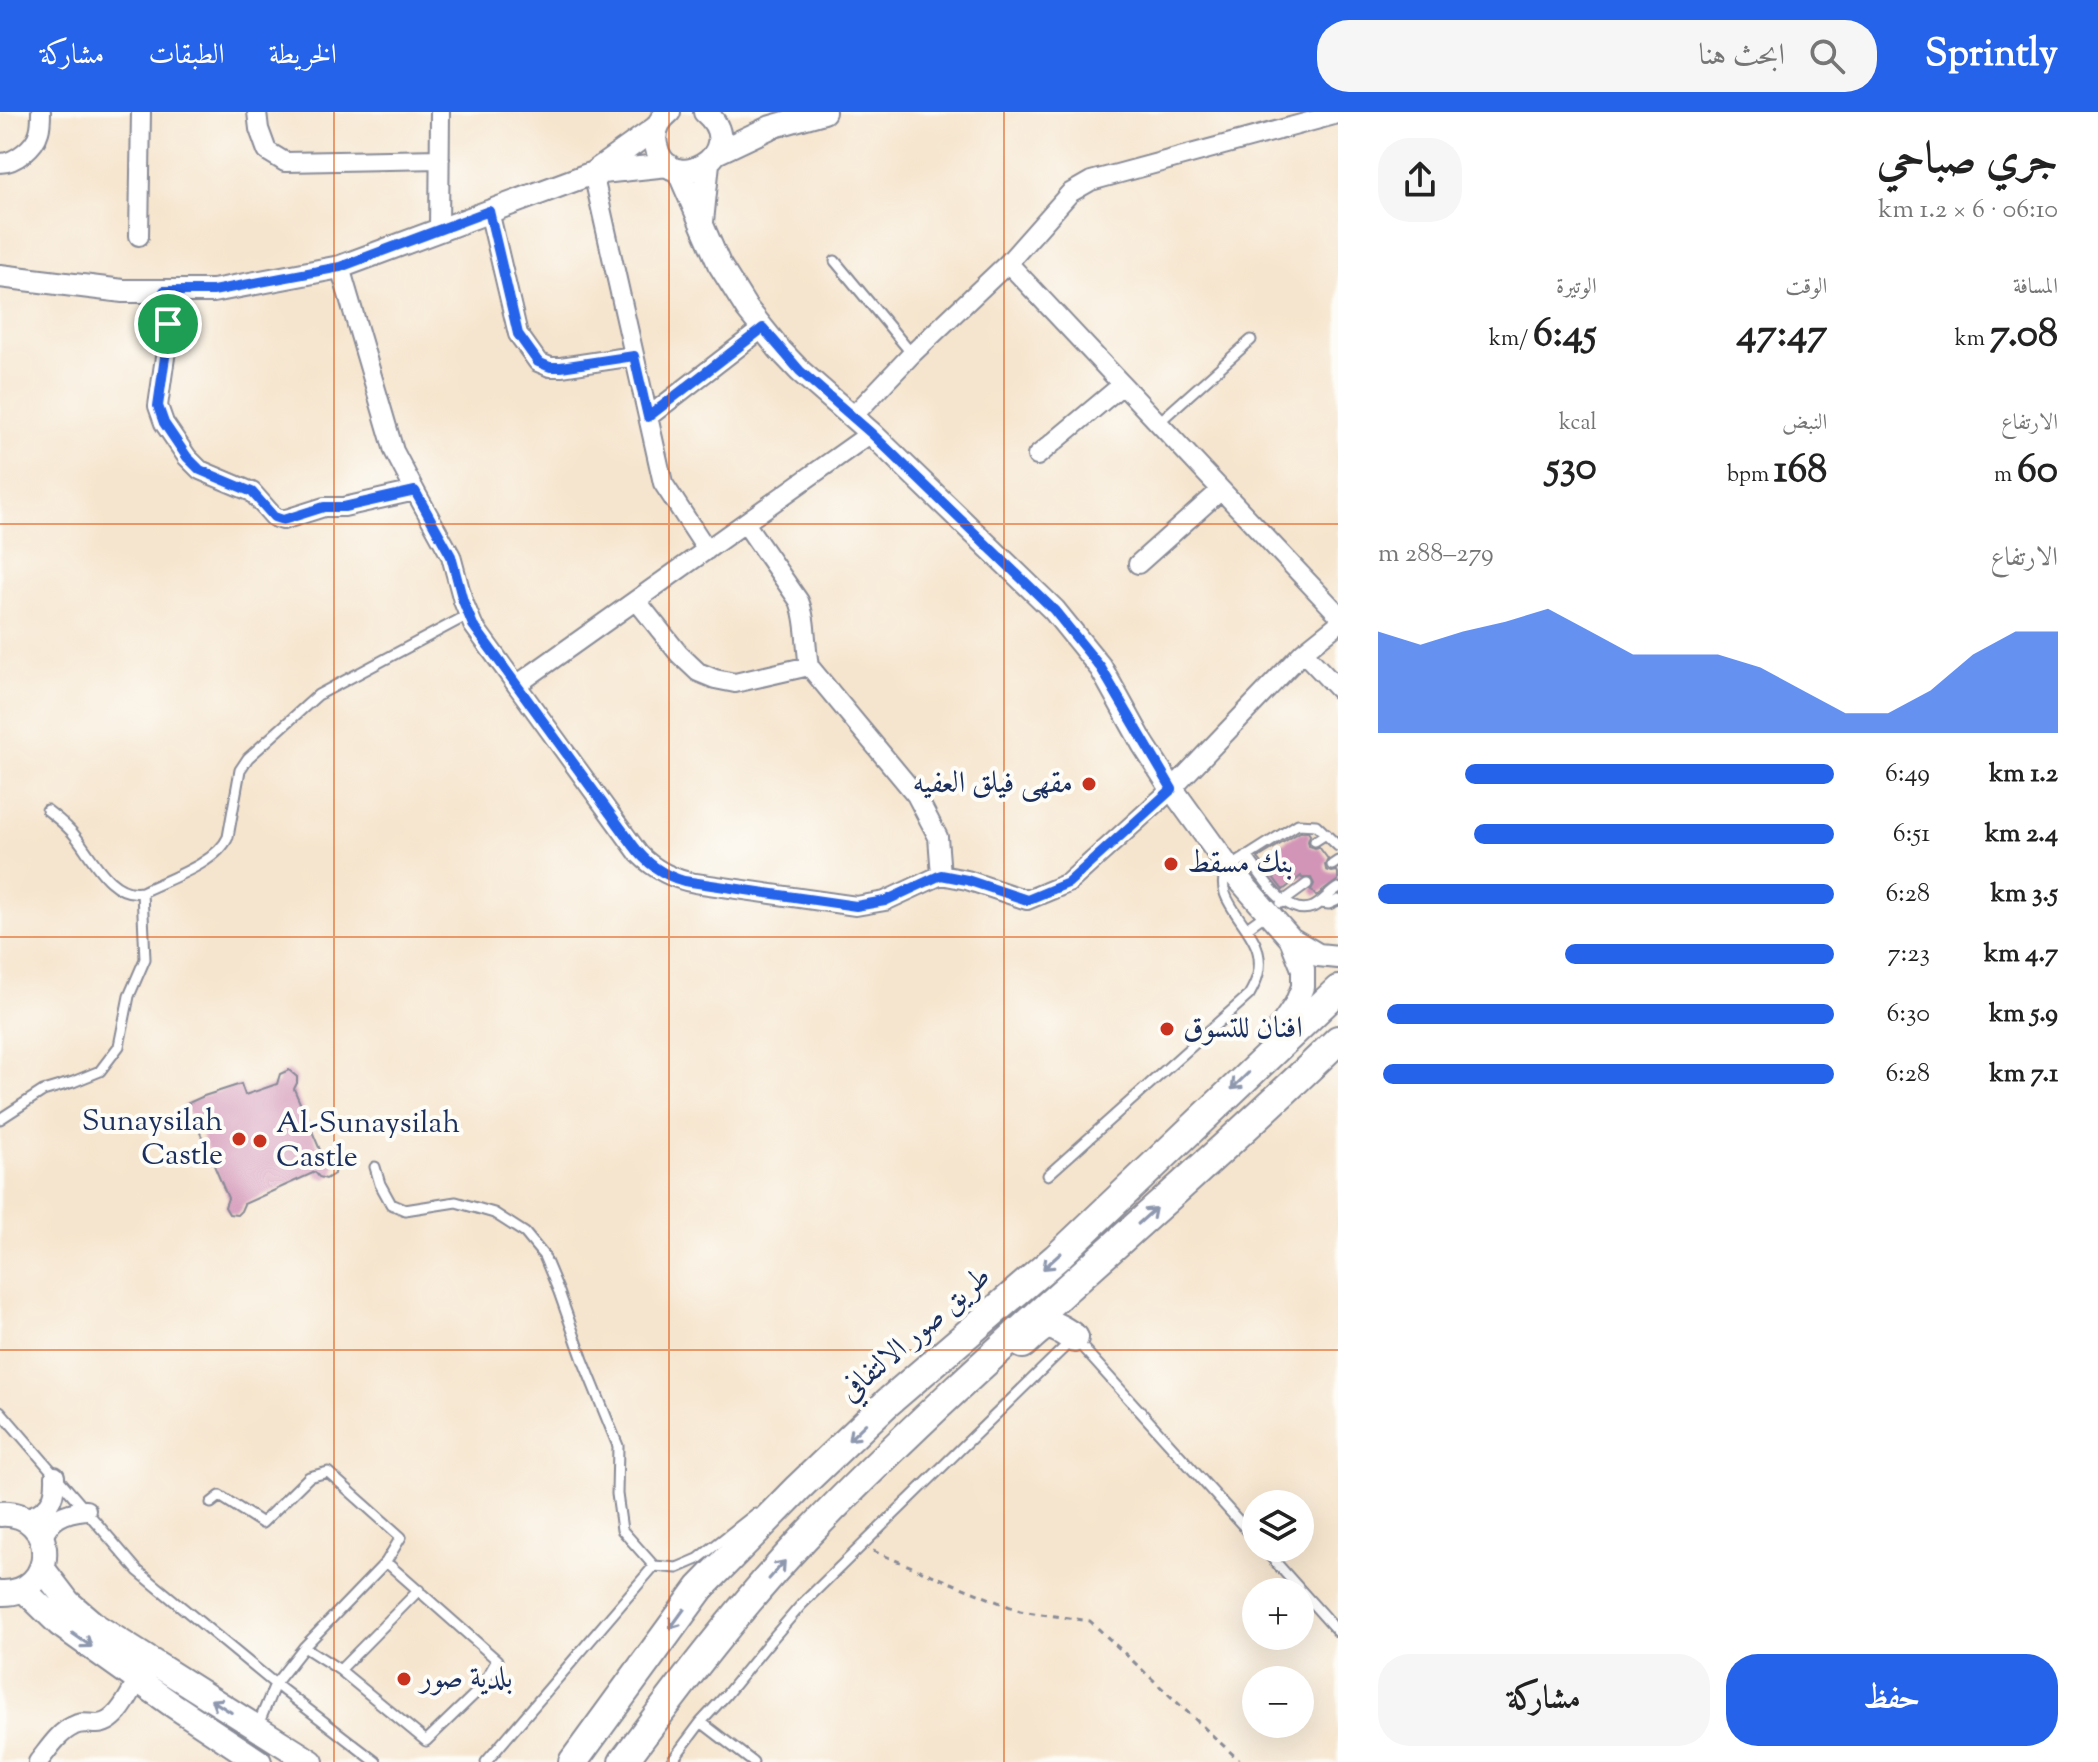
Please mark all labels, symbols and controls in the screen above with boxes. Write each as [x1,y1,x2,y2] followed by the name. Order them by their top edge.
[1317,20,1877,92] search box
[1925,29,2058,83] text: Sprintly
[1805,34,1849,78] icon: search
[1699,35,1785,78] text: ابحث هنا
[40,36,104,76] text: مشاركة
[148,36,225,76] text: الطبقات
[269,36,337,76] text: الخريطة
[1877,130,2058,193] text: جري صباحي
[1378,138,1462,222] button: share
[1878,192,2058,229] text: 06:10 · 6 × 1.2 km
[1556,272,1597,304] text: الوتيرة
[1785,272,1827,304] text: الوقت
[2013,272,2058,304] text: المسافة
[134,290,202,358] pin
[146,302,190,346] icon: arrive
[1533,307,1597,364] text: 6:45
[1737,307,1827,364] text: 47:47
[1990,307,2058,364] text: 7.08
[1489,324,1533,356] text: /km
[1955,324,1990,356] text: km
[1559,408,1597,440] text: kcal
[1782,408,1827,440] text: النبض
[2001,408,2058,440] text: الارتفاع
[1546,440,1597,497] text: 530
[1774,443,1827,500] text: 168
[2017,443,2058,500] text: 60
[1727,460,1774,492] text: bpm
[1994,460,2017,492] text: m
[1378,536,1494,573] text: 279–288 m
[1991,540,2058,577] text: الارتفاع
[1885,756,1930,793] text: 6:49
[1989,756,2058,793] text: 1.2 km
[912,763,1073,806] place label: مقهى فيلق العفيه
[1080,775,1098,793] marker: مقهى فيلق العفيه
[1893,816,1930,853] text: 6:51
[1985,816,2058,853] text: 2.4 km
[1187,843,1293,886] place label: بنك مسقط
[1162,855,1180,873] marker: بنك مسقط
[1885,876,1930,913] text: 6:28
[1991,876,2058,913] text: 3.5 km
[1888,936,1930,973] text: 7:23
[1984,936,2058,973] text: 4.7 km
[1887,996,1930,1033] text: 6:30
[1989,996,2058,1033] text: 5.9 km
[1183,1008,1303,1051] place label: افنان للتسوق
[1158,1020,1176,1038] marker: افنان للتسوق
[1885,1056,1930,1093] text: 6:28
[1990,1056,2058,1093] text: 7.1 km
[1230,1072,1250,1091] one-way arrow
[82,1101,223,1178] place label: Sunaysilah Castle
[276,1103,460,1180] place label: Al-Sunaysilah Castle
[230,1130,248,1148] marker: Sunaysilah Castle
[251,1132,269,1150] marker: Al-Sunaysilah Castle
[1136,1208,1156,1226] one-way arrow
[1043,1251,1063,1269] one-way arrow
[831,1257,1001,1413] street label: طريق صور الالتفافي
[848,1422,867,1441] one-way arrow
[1242,1490,1314,1738] map controls
[1242,1490,1314,1562] button: layers
[767,1561,785,1581] one-way arrow
[1242,1578,1314,1650] button: +
[669,1608,685,1630] one-way arrow
[70,1632,92,1649] one-way arrow
[1378,1654,1710,1746] button: مشاركة
[1726,1654,2058,1746] button: حفظ
[417,1658,513,1701] place label: بلدية صور
[1242,1666,1314,1738] button: −
[395,1670,413,1688] marker: بلدية صور
[210,1698,233,1714] one-way arrow

